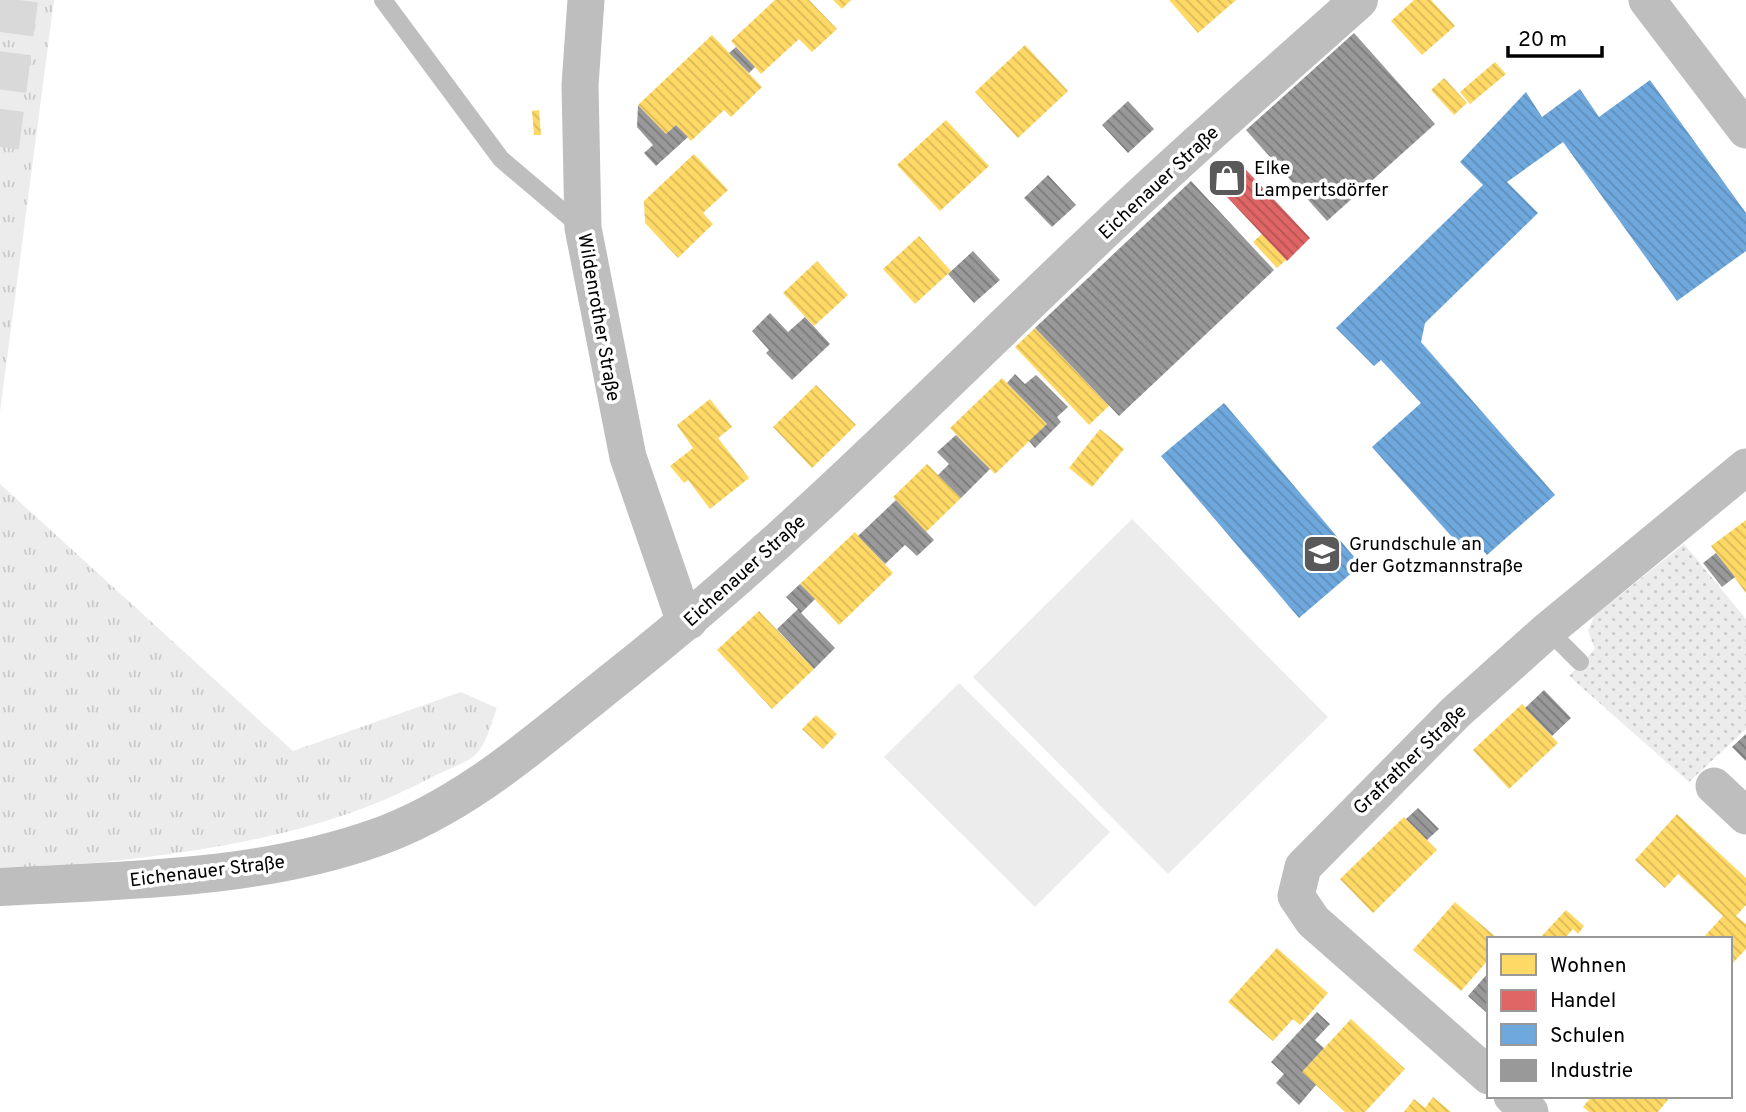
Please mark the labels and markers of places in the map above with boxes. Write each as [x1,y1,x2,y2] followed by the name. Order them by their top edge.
[1206,157,1248,199] shop icon: Elke Lampertsdörfer
[1254,157,1389,203] place label: Elke Lampertsdörfer
[1301,533,1343,575] school or university icon: Grundschule an der Gotzmannstraße
[1349,533,1523,579] place label: Grundschule an der Gotzmannstraße

